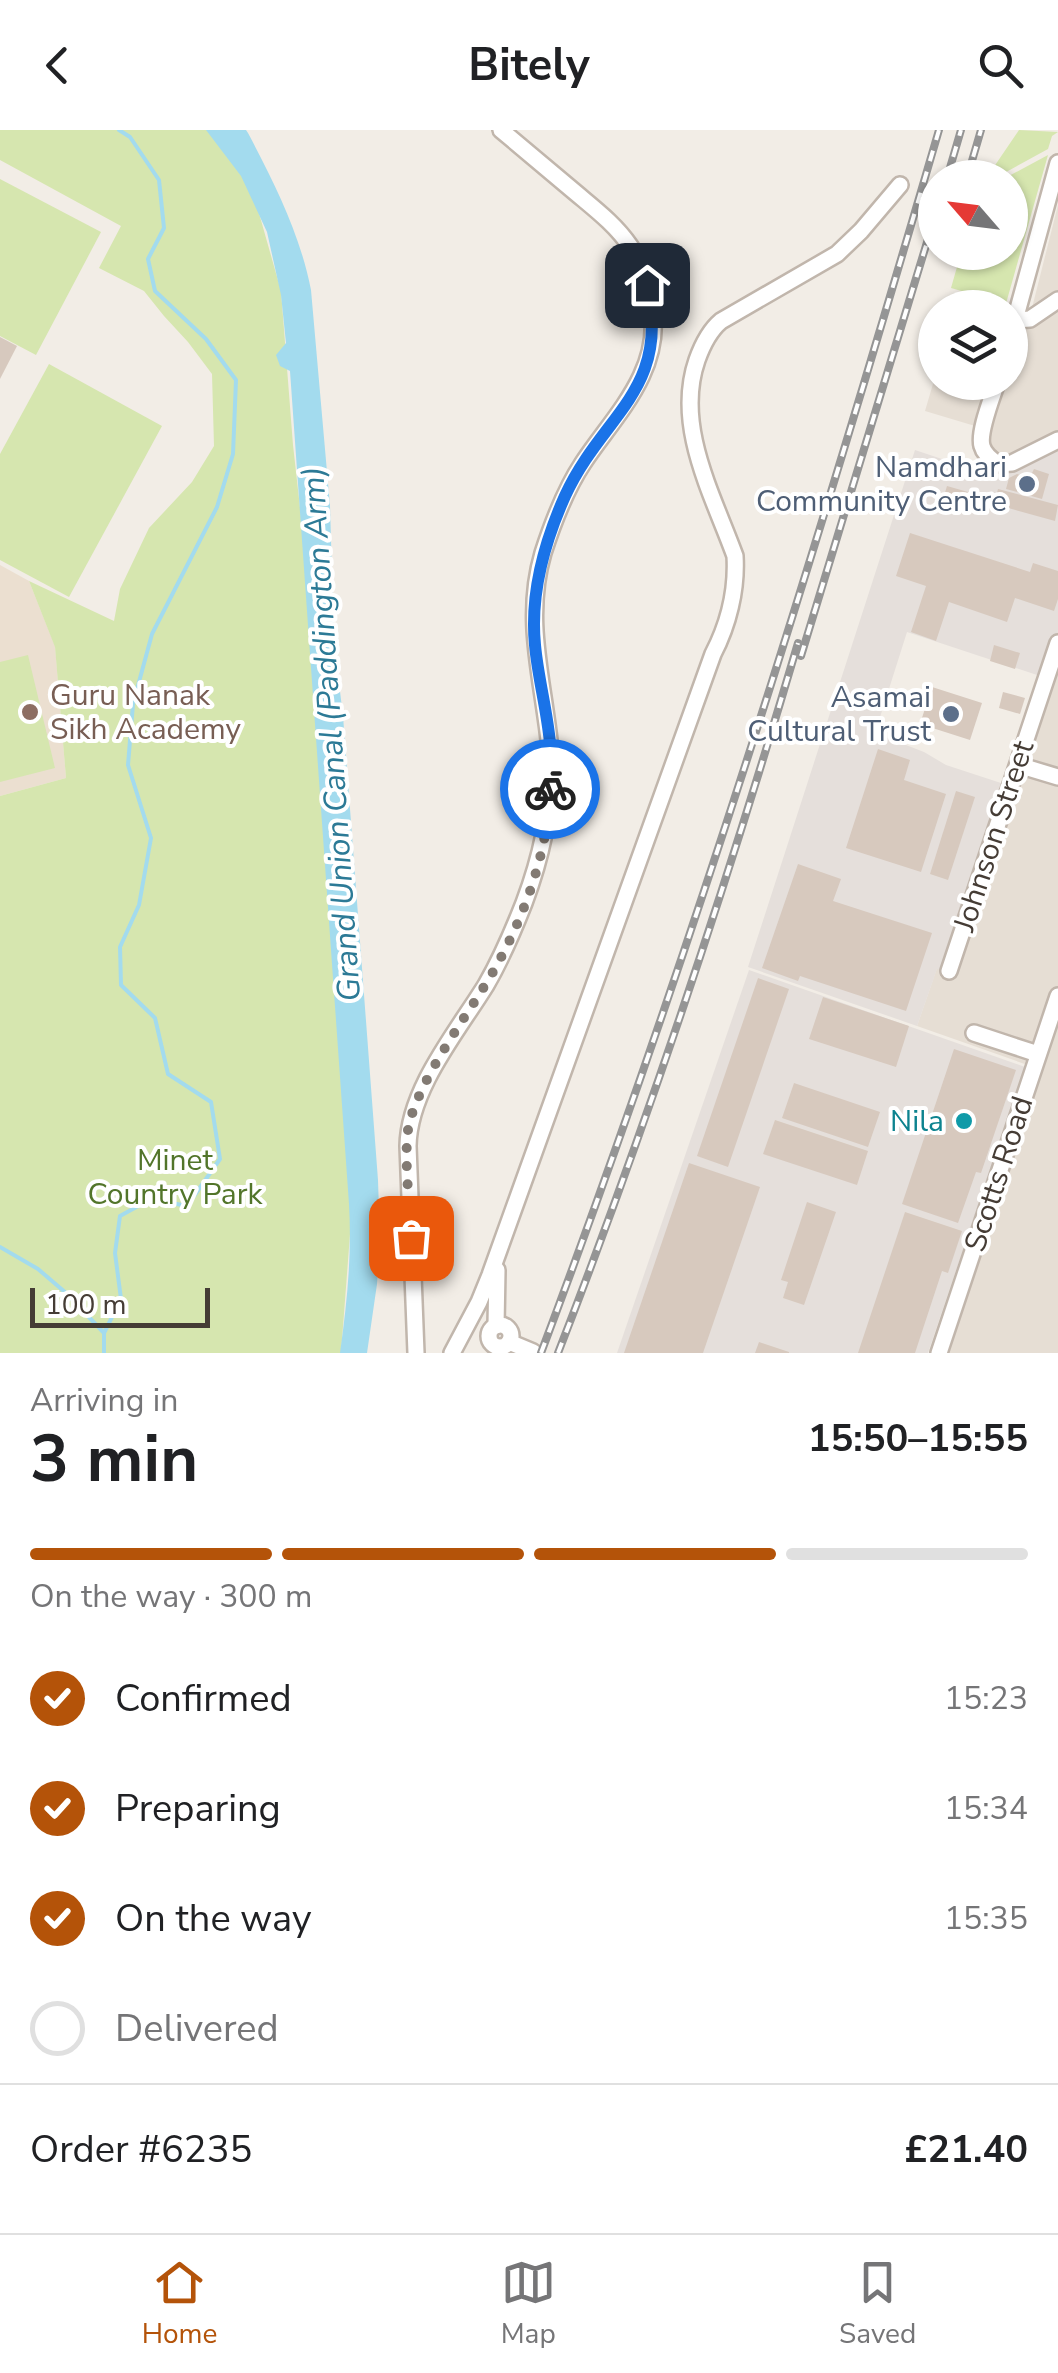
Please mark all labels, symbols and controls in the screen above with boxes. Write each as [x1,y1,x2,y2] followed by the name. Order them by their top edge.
[468,35,590,96] text: Bitely
[30,38,85,93] icon: back
[973,38,1028,93] icon: search
[918,160,1028,270] north arrow
[918,160,1028,400] map controls
[605,243,690,328] pin
[620,258,675,313] icon: home
[918,290,1028,400] button: layers
[756,447,1007,522] place label: Namdhari Community Centre
[291,465,371,1003] water label: Grand Union Canal (Paddington Arm)
[1016,473,1038,495] marker: Namdhari Community Centre
[50,675,242,750] place label: Guru Nanak Sikh Academy
[747,677,931,752] place label: Asamai Cultural Trust
[19,701,41,723] marker: Guru Nanak Sikh Academy
[940,703,962,725] marker: Asamai Cultural Trust
[944,735,1044,938] street label: Johnson Street
[500,739,600,839] courier
[523,762,578,817] icon: bike
[955,1091,1043,1257] street label: Scotts Road
[890,1101,944,1142] place label: Nila
[953,1110,975,1132] marker: Nila
[88,1140,263,1215] park label: Minet Country Park
[369,1196,454,1281] pin
[384,1211,439,1266] icon: bag
[30,1283,210,1328] scale bar
[45,1286,127,1324] text: 100 m
[30,1379,178,1422] text: Arriving in
[808,1413,1028,1464] text: 15:50–15:55
[30,1415,198,1504] text: 3 min
[30,1575,312,1618] text: On the way · 300 m
[30,1671,85,1726] icon: check
[115,1673,292,1724] text: Confirmed
[944,1677,1028,1720] text: 15:23
[30,1781,85,1836] icon: check
[115,1783,281,1834] text: Preparing
[944,1787,1028,1830] text: 15:34
[30,1891,85,1946] icon: check
[115,1893,311,1944] text: On the way
[944,1897,1028,1940] text: 15:35
[115,2003,279,2054] text: Delivered
[30,2124,252,2175] text: Order #6235
[905,2124,1028,2175] text: £21.40
[142,2255,217,2353] tab: Home
[501,2255,556,2353] tab: Map
[839,2255,916,2353] tab: Saved

